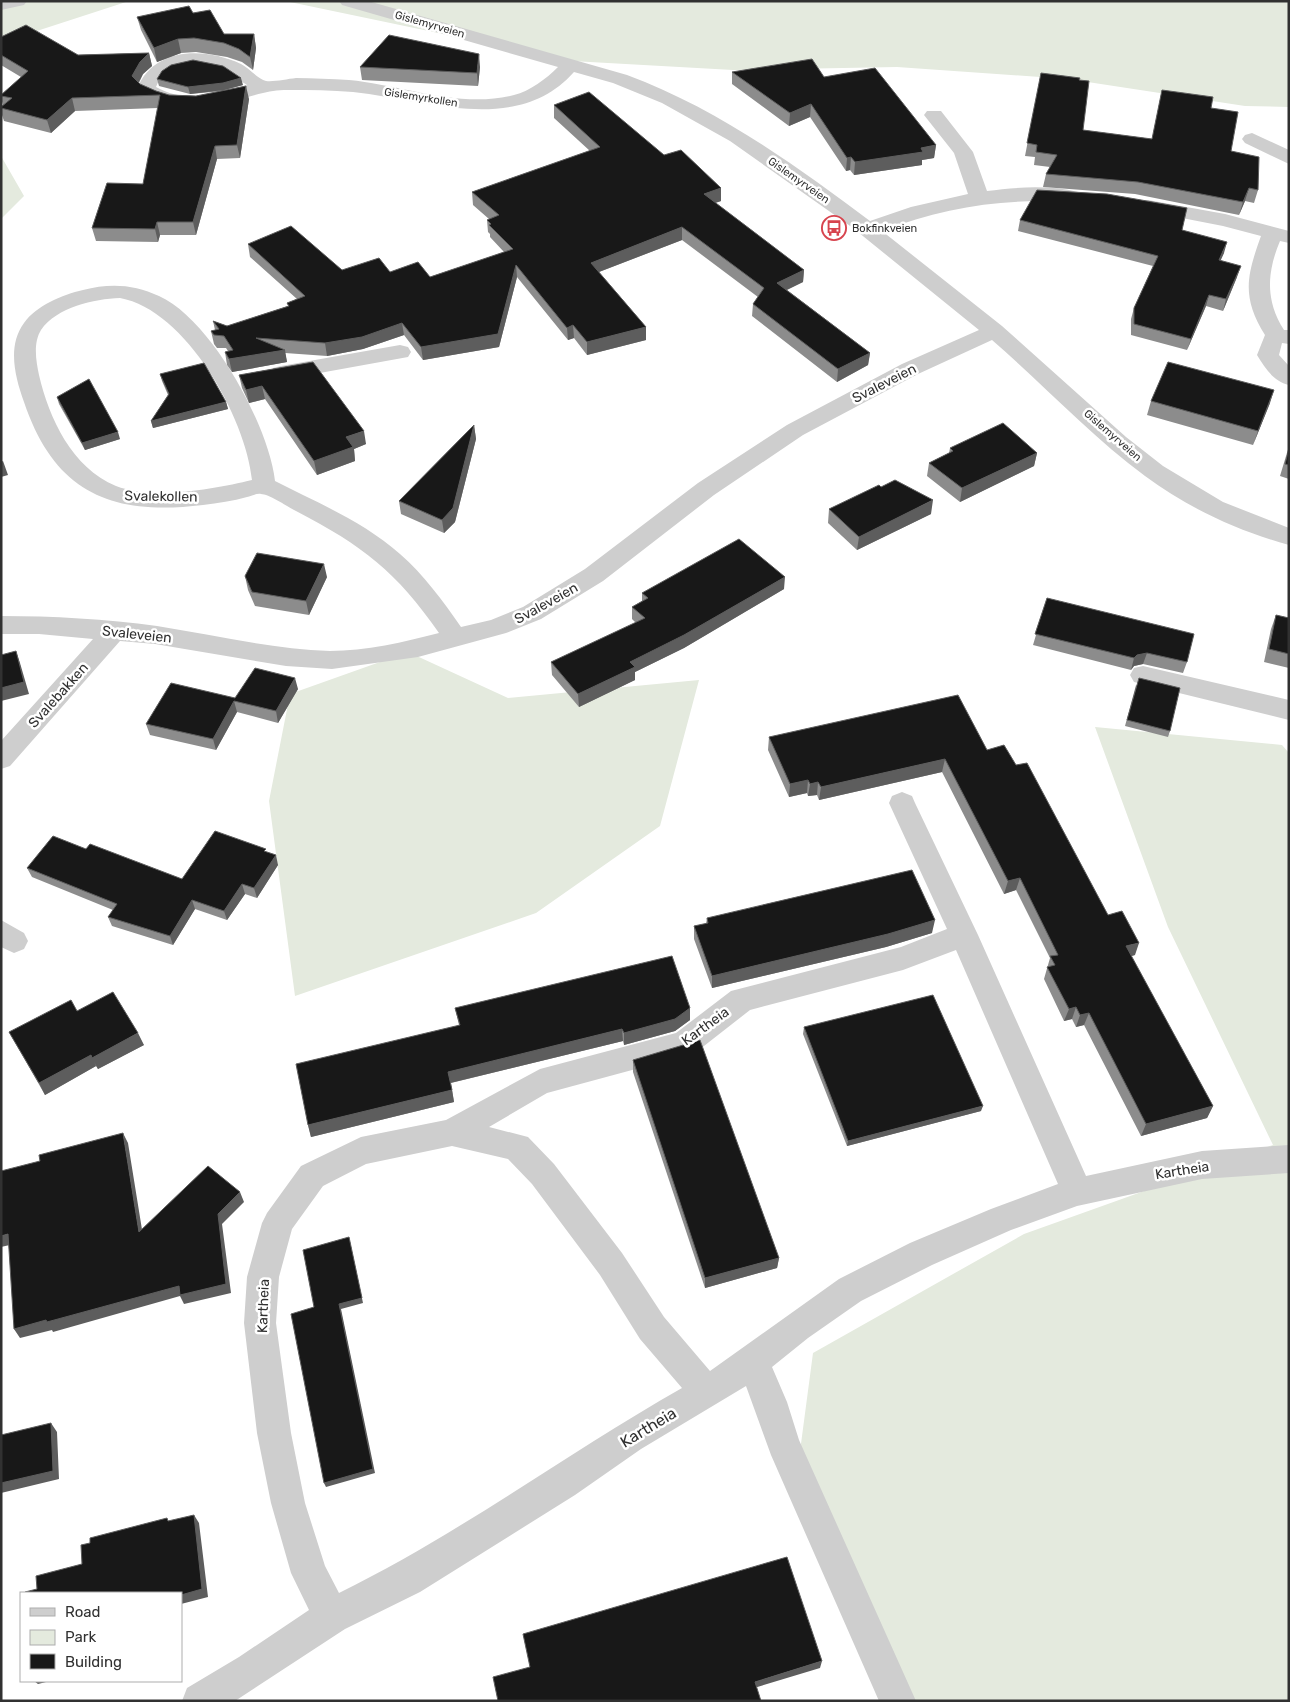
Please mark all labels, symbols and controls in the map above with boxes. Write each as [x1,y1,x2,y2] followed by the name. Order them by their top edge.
[393,8,466,41] street label: Gislemyrveien
[383,85,459,110] street label: Gislemyrkollen
[765,154,832,206] street label: Gislemyrveien
[821,215,847,241] bus stop icon: Bokfinkveien
[852,222,917,235] place label: Bokfinkveien
[849,360,919,407] street label: Svaleveien
[1081,407,1144,464] street label: Gislemyrveien
[124,487,198,506] street label: Svalekollen
[512,579,581,628] street label: Svaleveien
[101,622,173,647] street label: Svaleveien
[25,659,92,731] street label: Svalebakken
[678,1004,732,1049] street label: Kartheia
[1154,1158,1210,1183] street label: Kartheia
[254,1279,273,1333] street label: Kartheia
[617,1403,680,1452] street label: Kartheia
[20,1592,182,1682] legend
[65,1603,101,1621] text: Road
[65,1628,96,1646] text: Park
[65,1653,122,1671] text: Building

